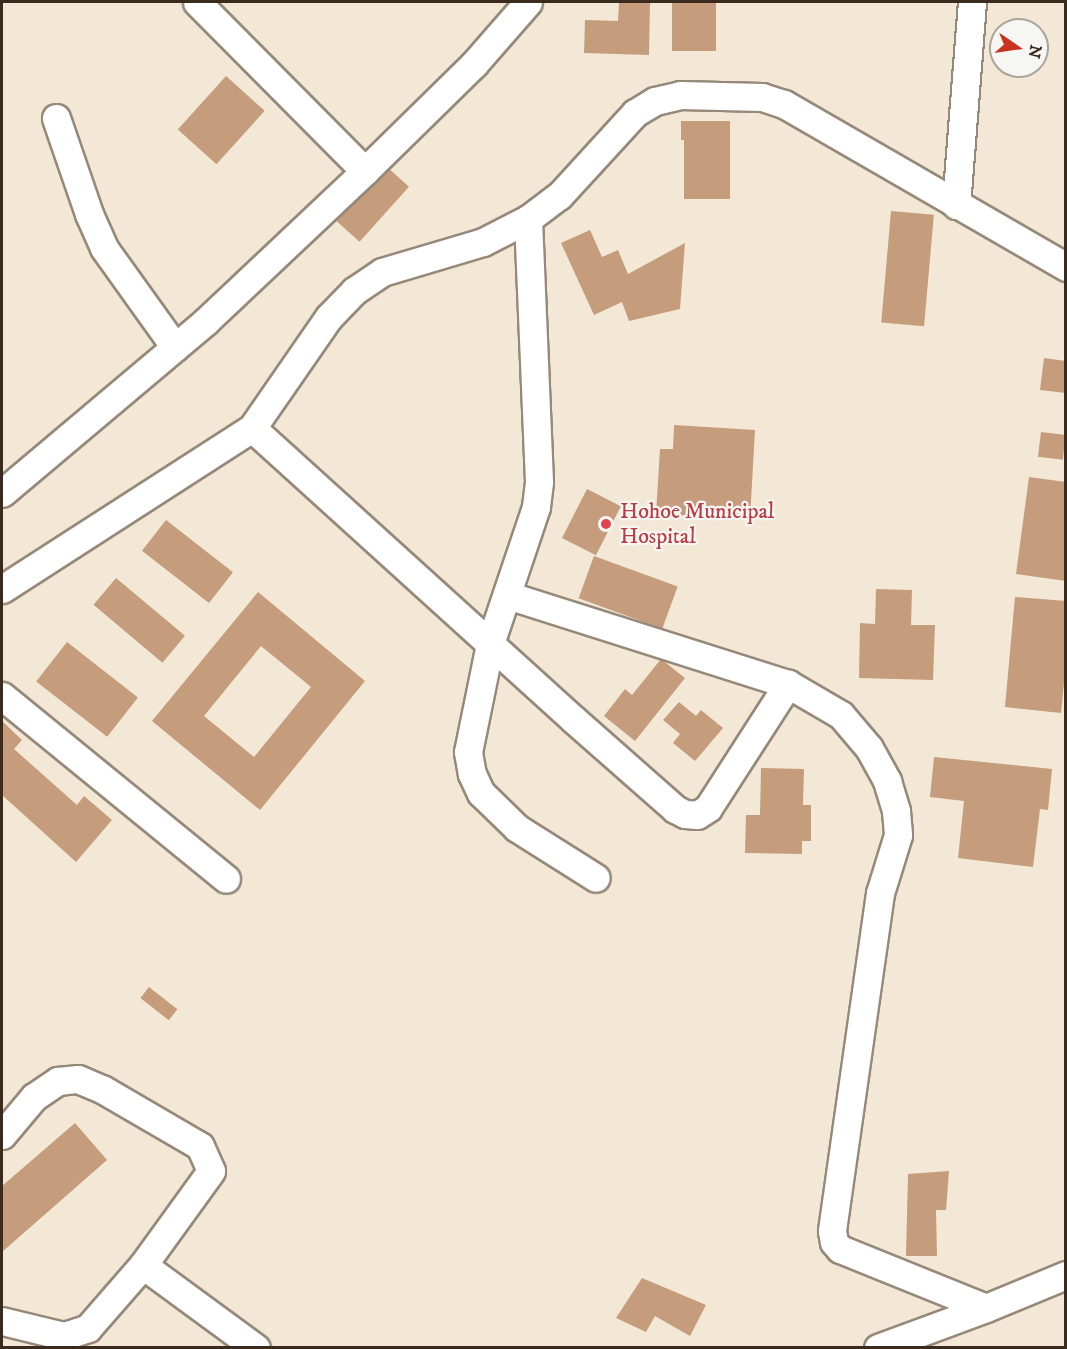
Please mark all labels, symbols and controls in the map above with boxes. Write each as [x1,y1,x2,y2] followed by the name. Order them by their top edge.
[989,18,1049,78] north arrow
[1023,43,1046,60] text: N
[620,498,774,550] place label: Hohoe Municipal Hospital
[597,515,615,533] marker: Hohoe Municipal Hospital

